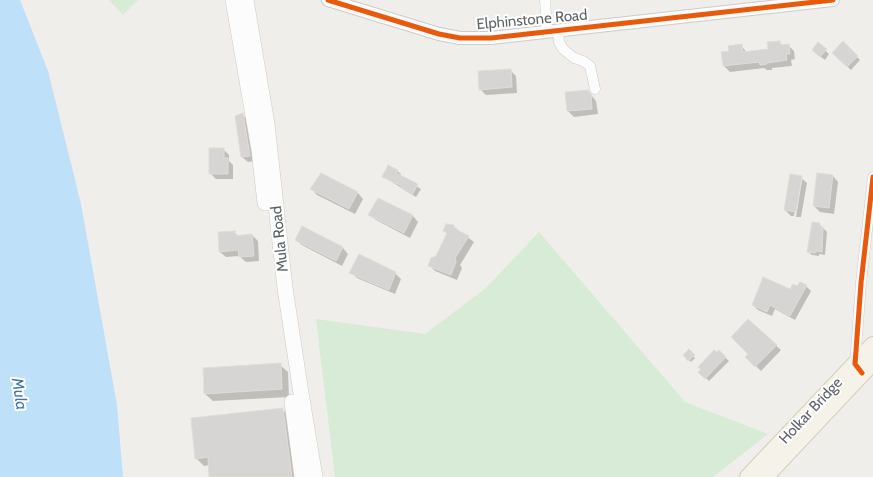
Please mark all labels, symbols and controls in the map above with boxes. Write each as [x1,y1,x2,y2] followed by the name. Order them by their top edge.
[476,6,588,34] street label: Elphinstone Road
[268,205,292,273] street label: Mula Road
[776,374,846,448] street label: Holkar Bridge
[7,377,31,411] water label: Mula

